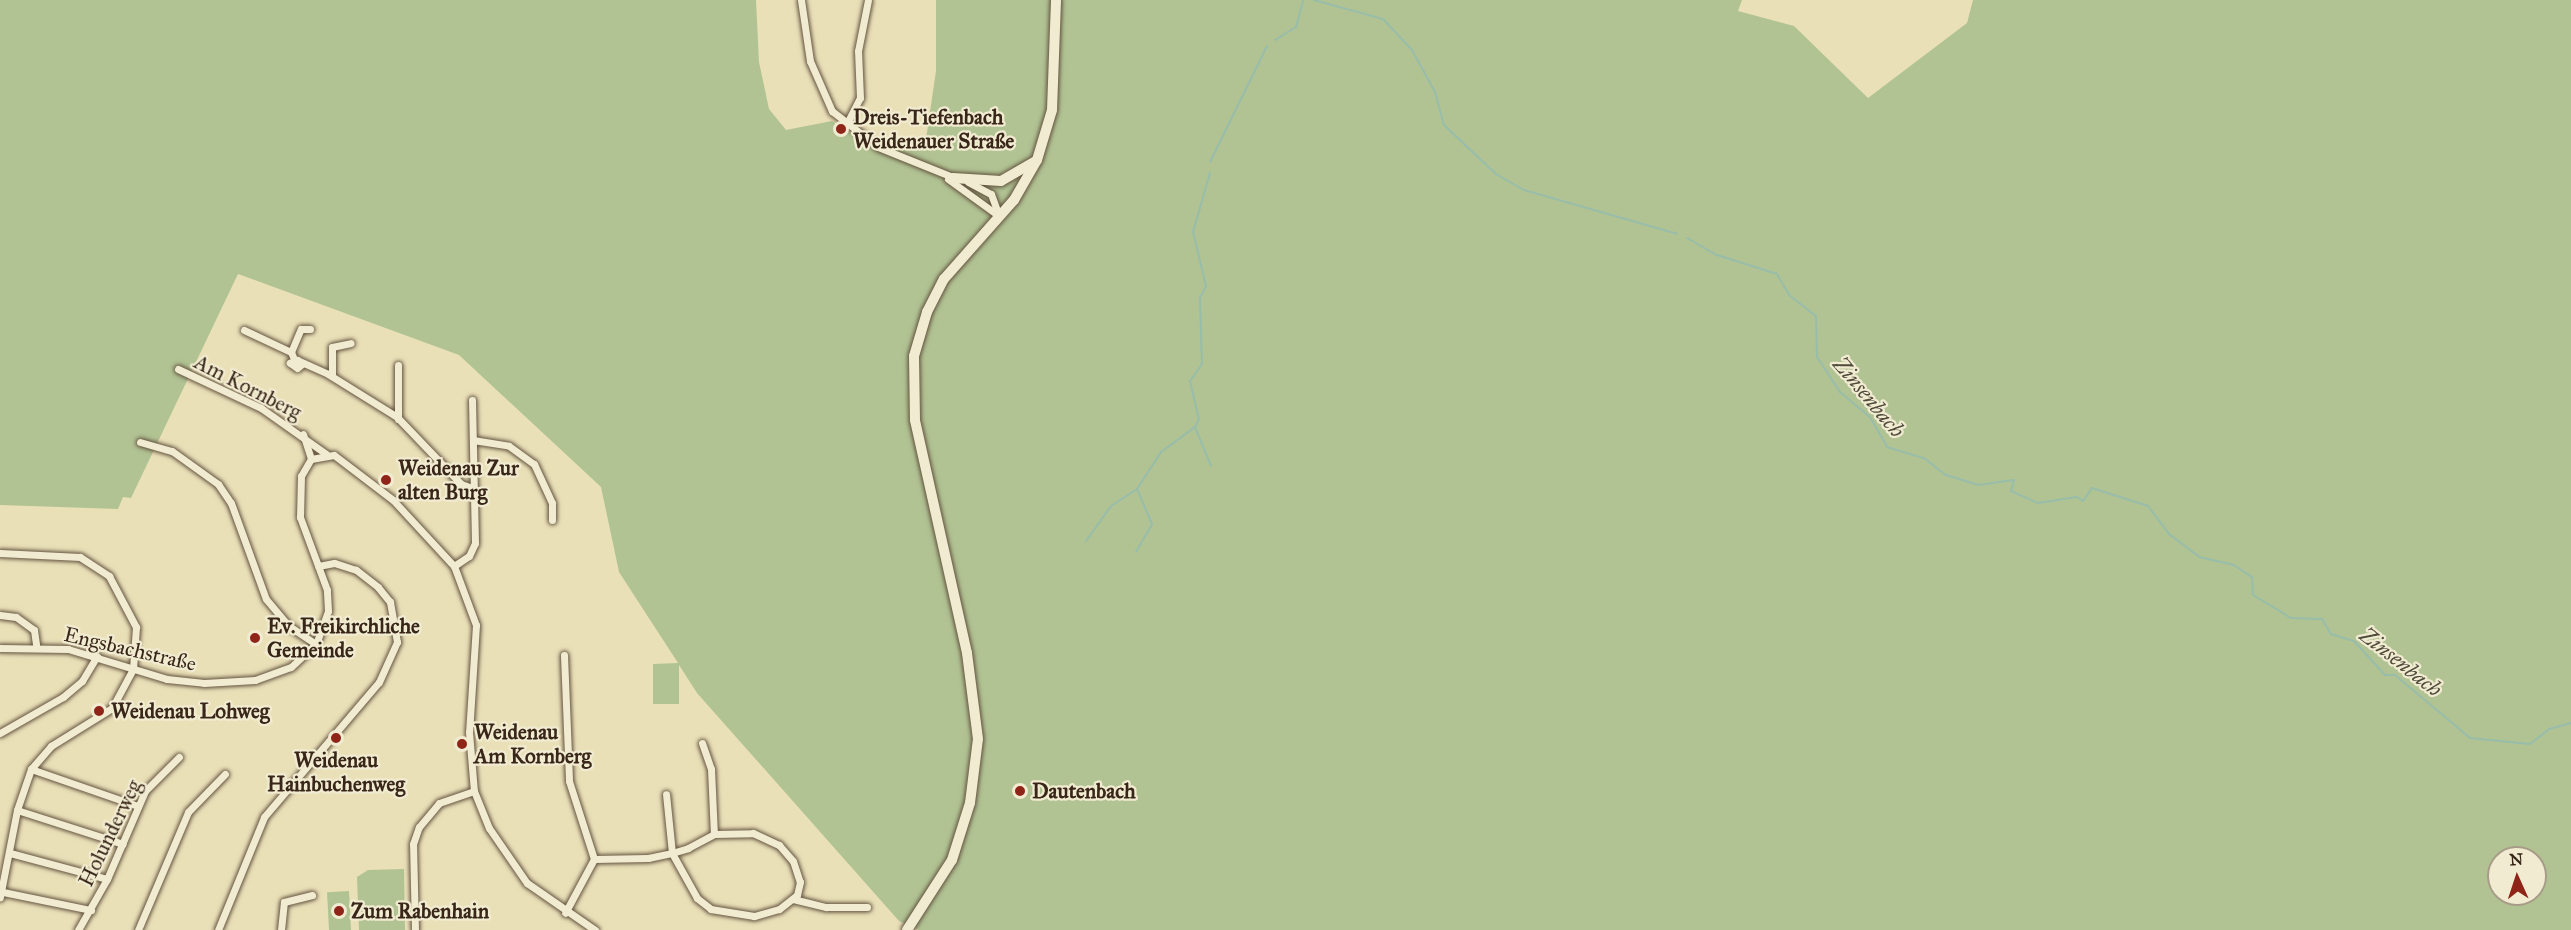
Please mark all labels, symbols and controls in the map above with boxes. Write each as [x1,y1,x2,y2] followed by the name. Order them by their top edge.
[853,104,1014,154] place label: Dreis-Tiefenbach Weidenauer Straße
[834,122,848,136] marker: Dreis-Tiefenbach Weidenauer Straße
[190,349,306,425] street label: Am Kornberg
[1828,351,1910,443] water label: Zinsenbach
[398,455,519,505] place label: Weidenau Zur alten Burg
[379,473,393,487] marker: Weidenau Zur alten Burg
[267,613,420,663] place label: Ev. Freikirchliche Gemeinde
[61,622,199,676] street label: Engsbachstraße
[2355,622,2447,702] water label: Zinsenbach
[248,631,262,645] marker: Ev. Freikirchliche Gemeinde
[111,698,269,724] place label: Weidenau Lohweg
[92,704,106,718] marker: Weidenau Lohweg
[474,719,591,769] place label: Weidenau Am Kornberg
[329,731,343,745] marker: Weidenau Hainbuchenweg
[455,737,469,751] marker: Weidenau Am Kornberg
[267,747,405,797] place label: Weidenau Hainbuchenweg
[73,775,147,891] street label: Holunderweg
[1032,778,1136,804] place label: Dautenbach
[1013,784,1027,798] marker: Dautenbach
[2487,846,2547,906] north arrow
[2509,850,2523,869] text: N
[351,898,489,924] place label: Zum Rabenhain
[332,904,346,918] marker: Zum Rabenhain

